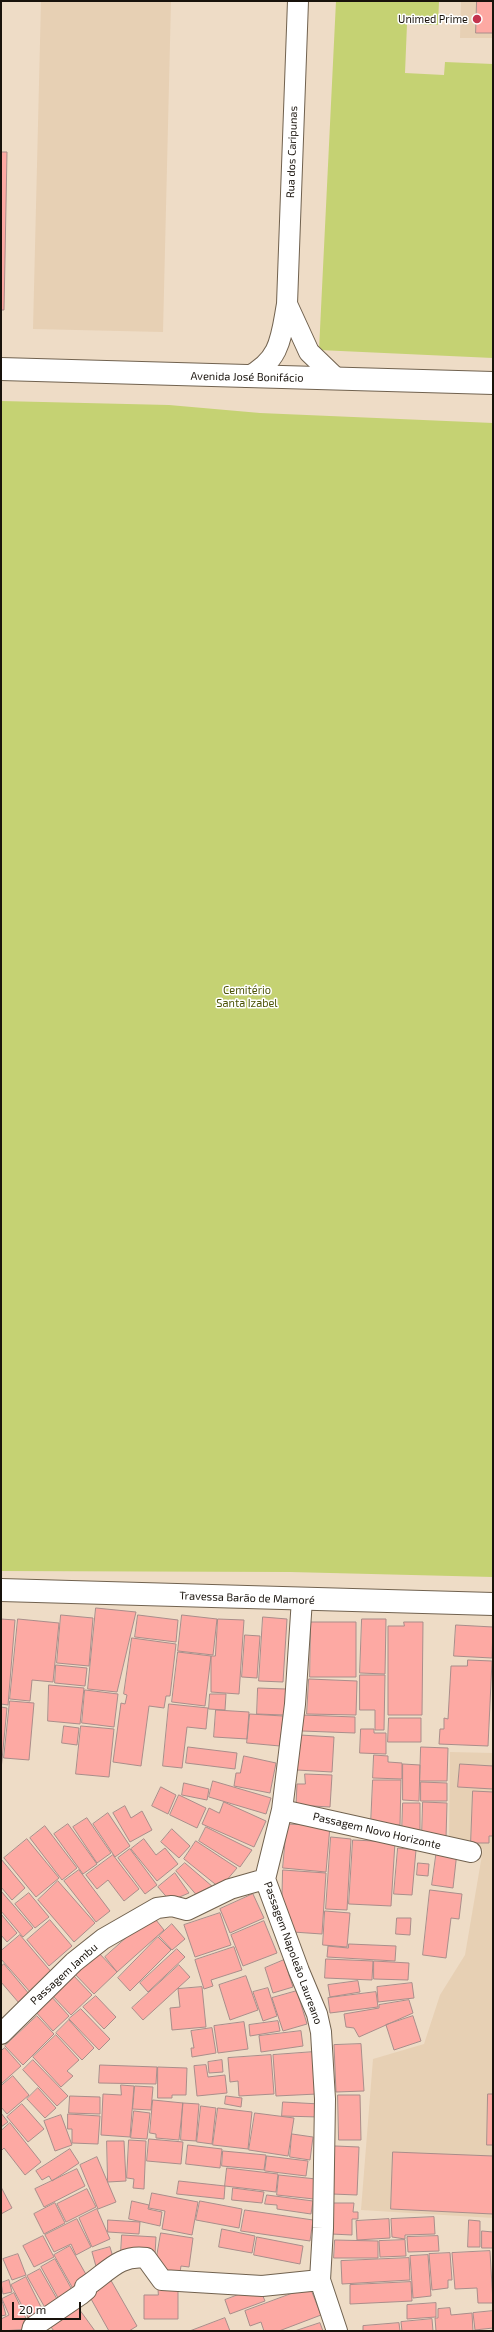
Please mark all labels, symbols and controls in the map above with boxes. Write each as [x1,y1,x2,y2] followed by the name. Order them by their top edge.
[398,12,468,26] place label: Unimed Prime
[471,13,483,25] marker: Unimed Prime
[284,106,300,198] street label: Rua dos Caripunas
[190,369,304,385] street label: Avenida José Bonifácio
[216,983,278,1009] park label: Cemitério Santa Izabel
[179,1589,315,1607] street label: Travessa Barão de Mamoré
[312,1810,442,1852] street label: Passagem Novo Horizonte
[261,1880,325,2026] street label: Passagem Napoleão Laureano
[28,1940,100,2008] street label: Passagem Jambu
[14,2294,83,2320] scale bar
[19,2302,46,2316] text: 20 m

